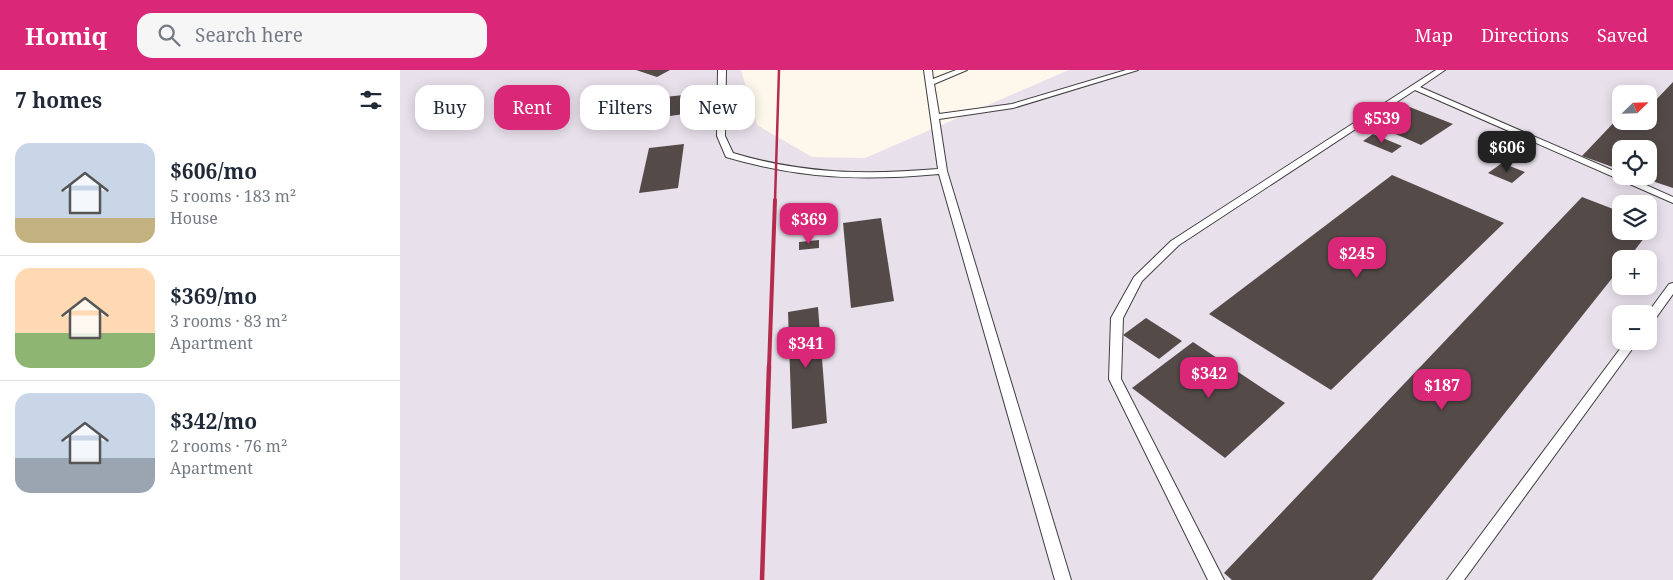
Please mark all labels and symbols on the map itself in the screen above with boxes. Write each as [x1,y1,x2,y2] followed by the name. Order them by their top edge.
[1612,85,1658,130] north arrow
[1352,102,1412,144] pin: $539
[1477,131,1537,173] pin: $606
[779,202,839,245] pin: $369
[1327,236,1387,279] pin: $245
[776,326,836,369] pin: $341
[1179,356,1239,399] pin: $342
[1412,368,1472,411] pin: $187

